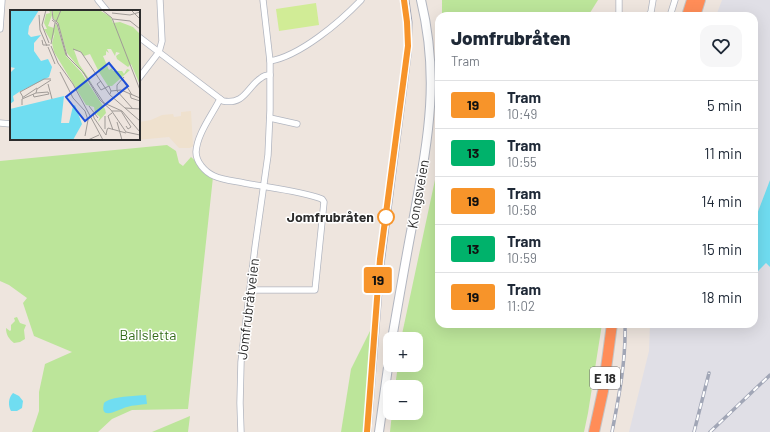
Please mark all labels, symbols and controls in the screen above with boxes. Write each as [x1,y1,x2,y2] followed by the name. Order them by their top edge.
[10,10,140,140] inset map
[700,25,742,67] button: heart
[451,26,571,49] text: Jomfrubråten
[451,53,480,69] text: Tram
[507,88,541,106] text: Tram
[467,96,479,113] text: 19
[707,96,742,114] text: 5 min
[507,106,537,122] text: 10:49
[507,136,541,154] text: Tram
[467,144,479,161] text: 13
[704,144,742,162] text: 11 min
[507,154,537,170] text: 10:55
[403,158,432,230] street label: Kongsveien
[507,184,541,202] text: Tram
[467,192,479,209] text: 19
[701,192,742,210] text: 14 min
[507,202,537,218] text: 10:58
[287,208,374,225] place label: Jomfrubråten
[377,208,395,226] marker: Jomfrubråten
[507,232,541,250] text: Tram
[467,240,479,257] text: 13
[702,240,742,258] text: 15 min
[507,250,537,266] text: 10:59
[233,257,262,361] street label: Jomfrubråtveien
[360,267,396,293] line badge: 19
[372,271,384,288] text: 19
[507,280,541,298] text: Tram
[467,288,479,305] text: 19
[702,288,742,306] text: 18 min
[507,298,535,314] text: 11:02
[120,326,176,343] park label: Ballsletta
[383,332,423,420] map controls
[383,332,423,372] button: +
[590,367,620,389] road number: E 18
[383,380,423,420] button: −

